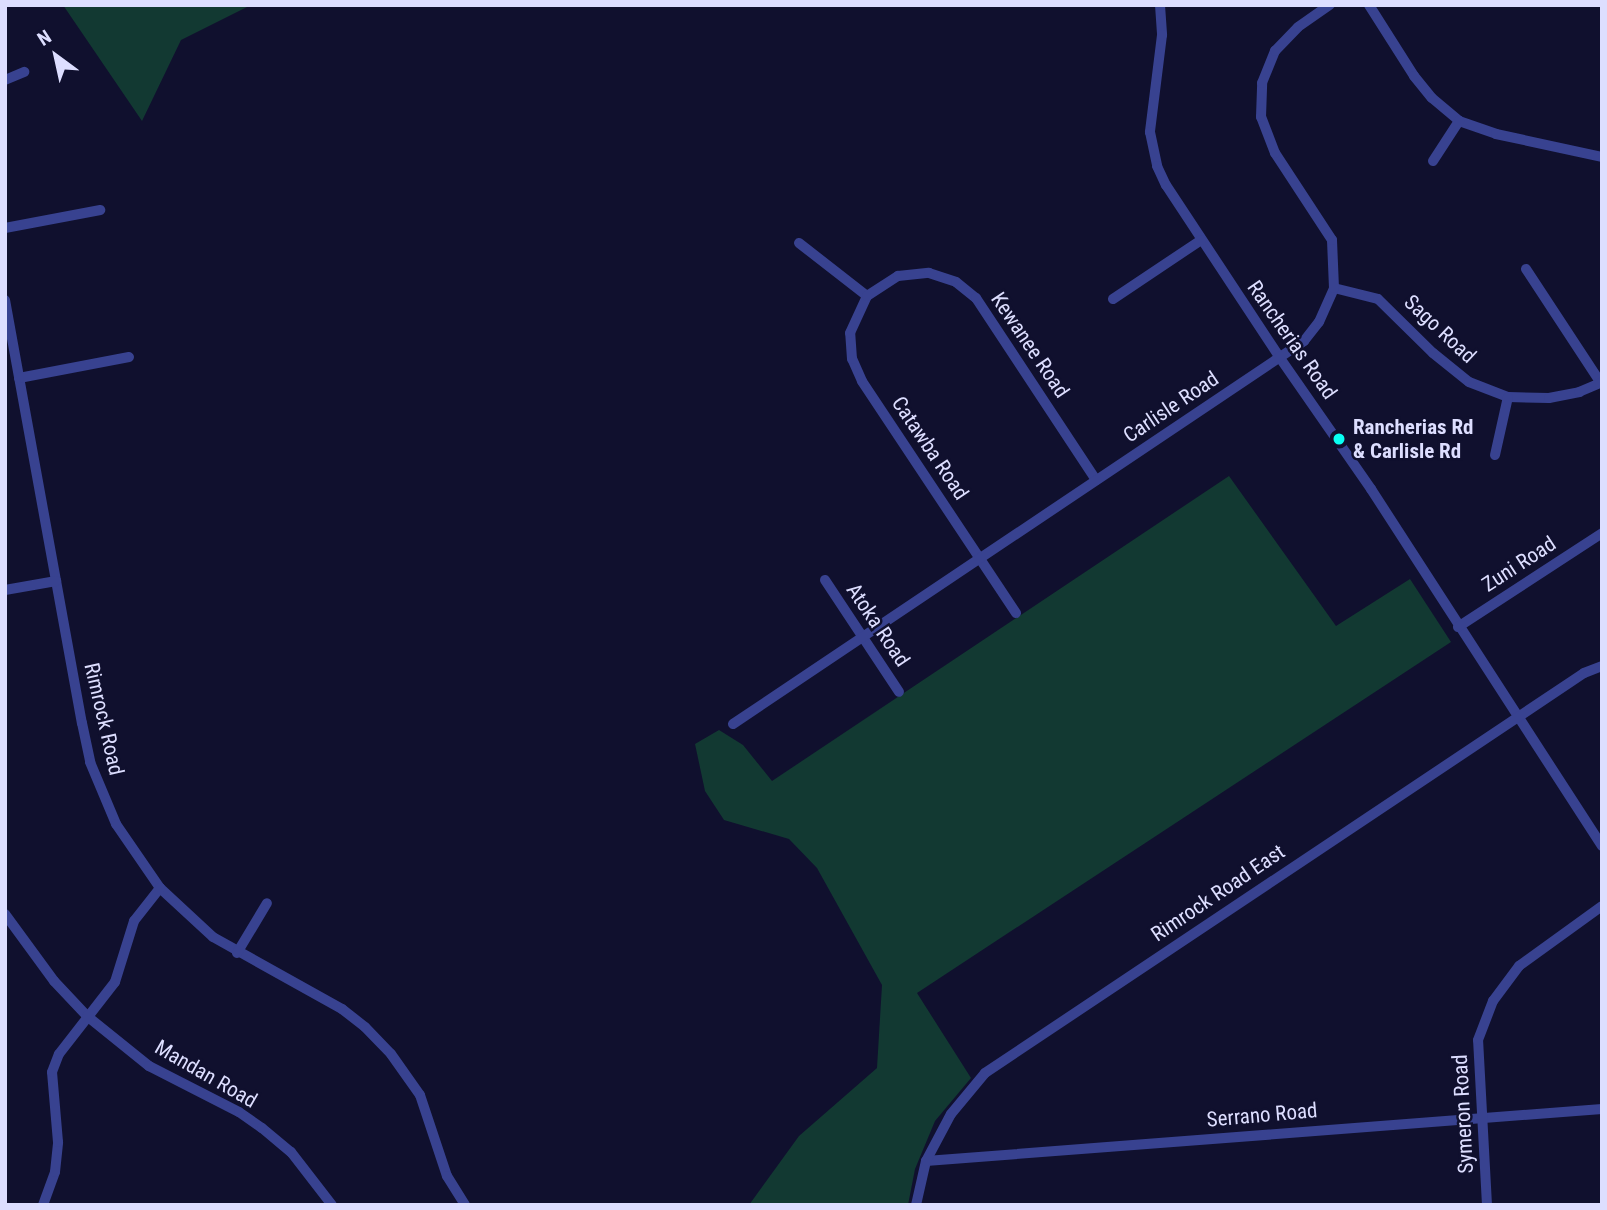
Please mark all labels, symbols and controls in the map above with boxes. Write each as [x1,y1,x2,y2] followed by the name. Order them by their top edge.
[21,21,91,91] north arrow
[33,25,55,51] text: N
[1242,276,1342,404] street label: Rancherias Road
[986,288,1074,402] street label: Kewanee Road
[1399,289,1481,369] street label: Sago Road
[1119,366,1223,448] street label: Carlisle Road
[886,392,974,504] street label: Catawba Road
[1353,414,1473,464] place label: Rancherias Rd & Carlisle Rd
[1331,431,1347,447] marker: Rancherias Rd & Carlisle Rd
[1477,531,1561,597] street label: Zuni Road
[841,579,915,671] street label: Atoka Road
[79,660,129,778] street label: Rimrock Road
[1146,839,1290,947] street label: Rimrock Road East
[150,1035,262,1113] street label: Mandan Road
[1447,1054,1479,1174] street label: Symeron Road
[1206,1098,1318,1132] street label: Serrano Road

